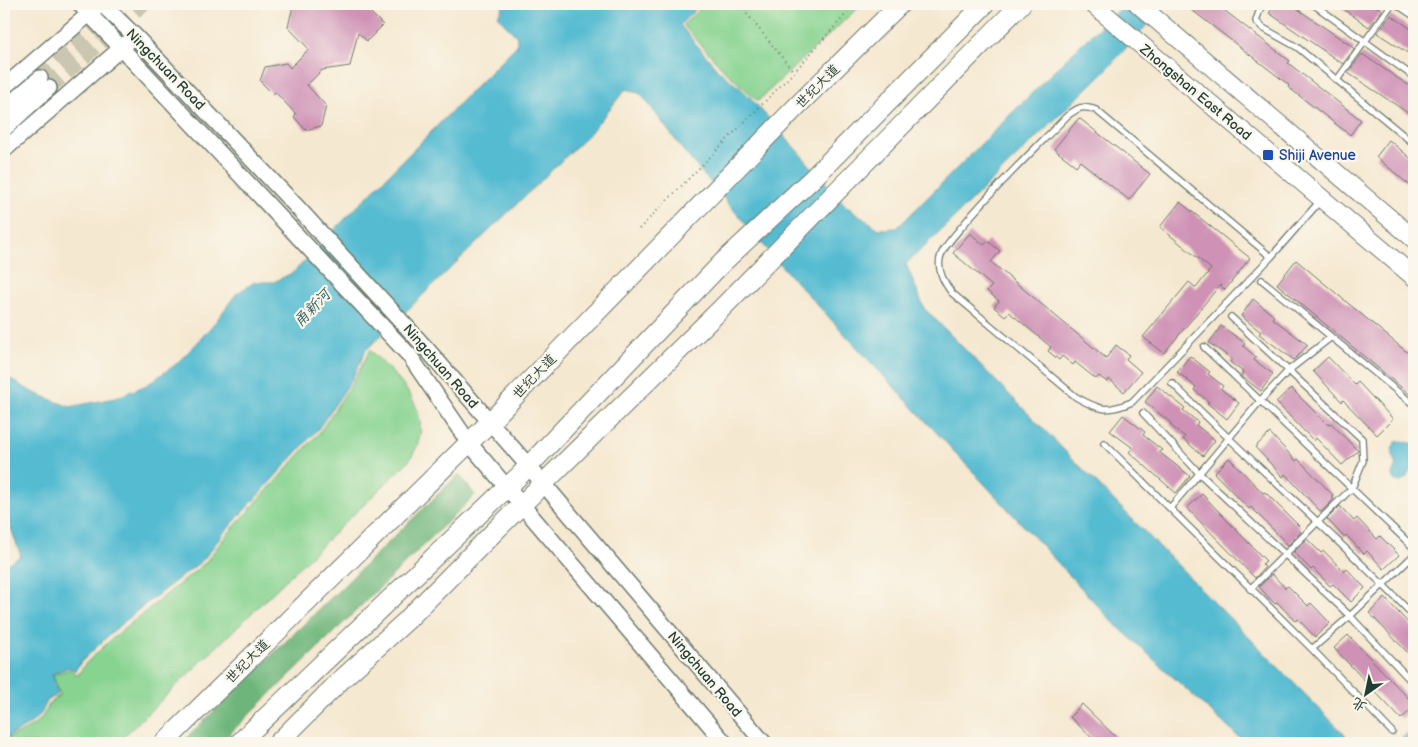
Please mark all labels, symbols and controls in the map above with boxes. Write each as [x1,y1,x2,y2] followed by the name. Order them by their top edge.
[123,25,209,113] street label: Ningchuan Road
[1136,40,1255,144] street label: Zhongshan East Road
[792,61,843,112] street label: 世纪大道
[1279,147,1356,164] place label: Shiji Avenue
[1261,148,1275,162] marker: Shiji Avenue
[290,283,337,331] water label: 甬新河
[399,321,482,412] street label: Ningchuan Road
[509,350,560,402] street label: 世纪大道
[664,628,745,720] street label: Ningchuan Road
[222,636,273,687] street label: 世纪大道
[1340,670,1390,720] north arrow
[1349,694,1370,715] text: 北

